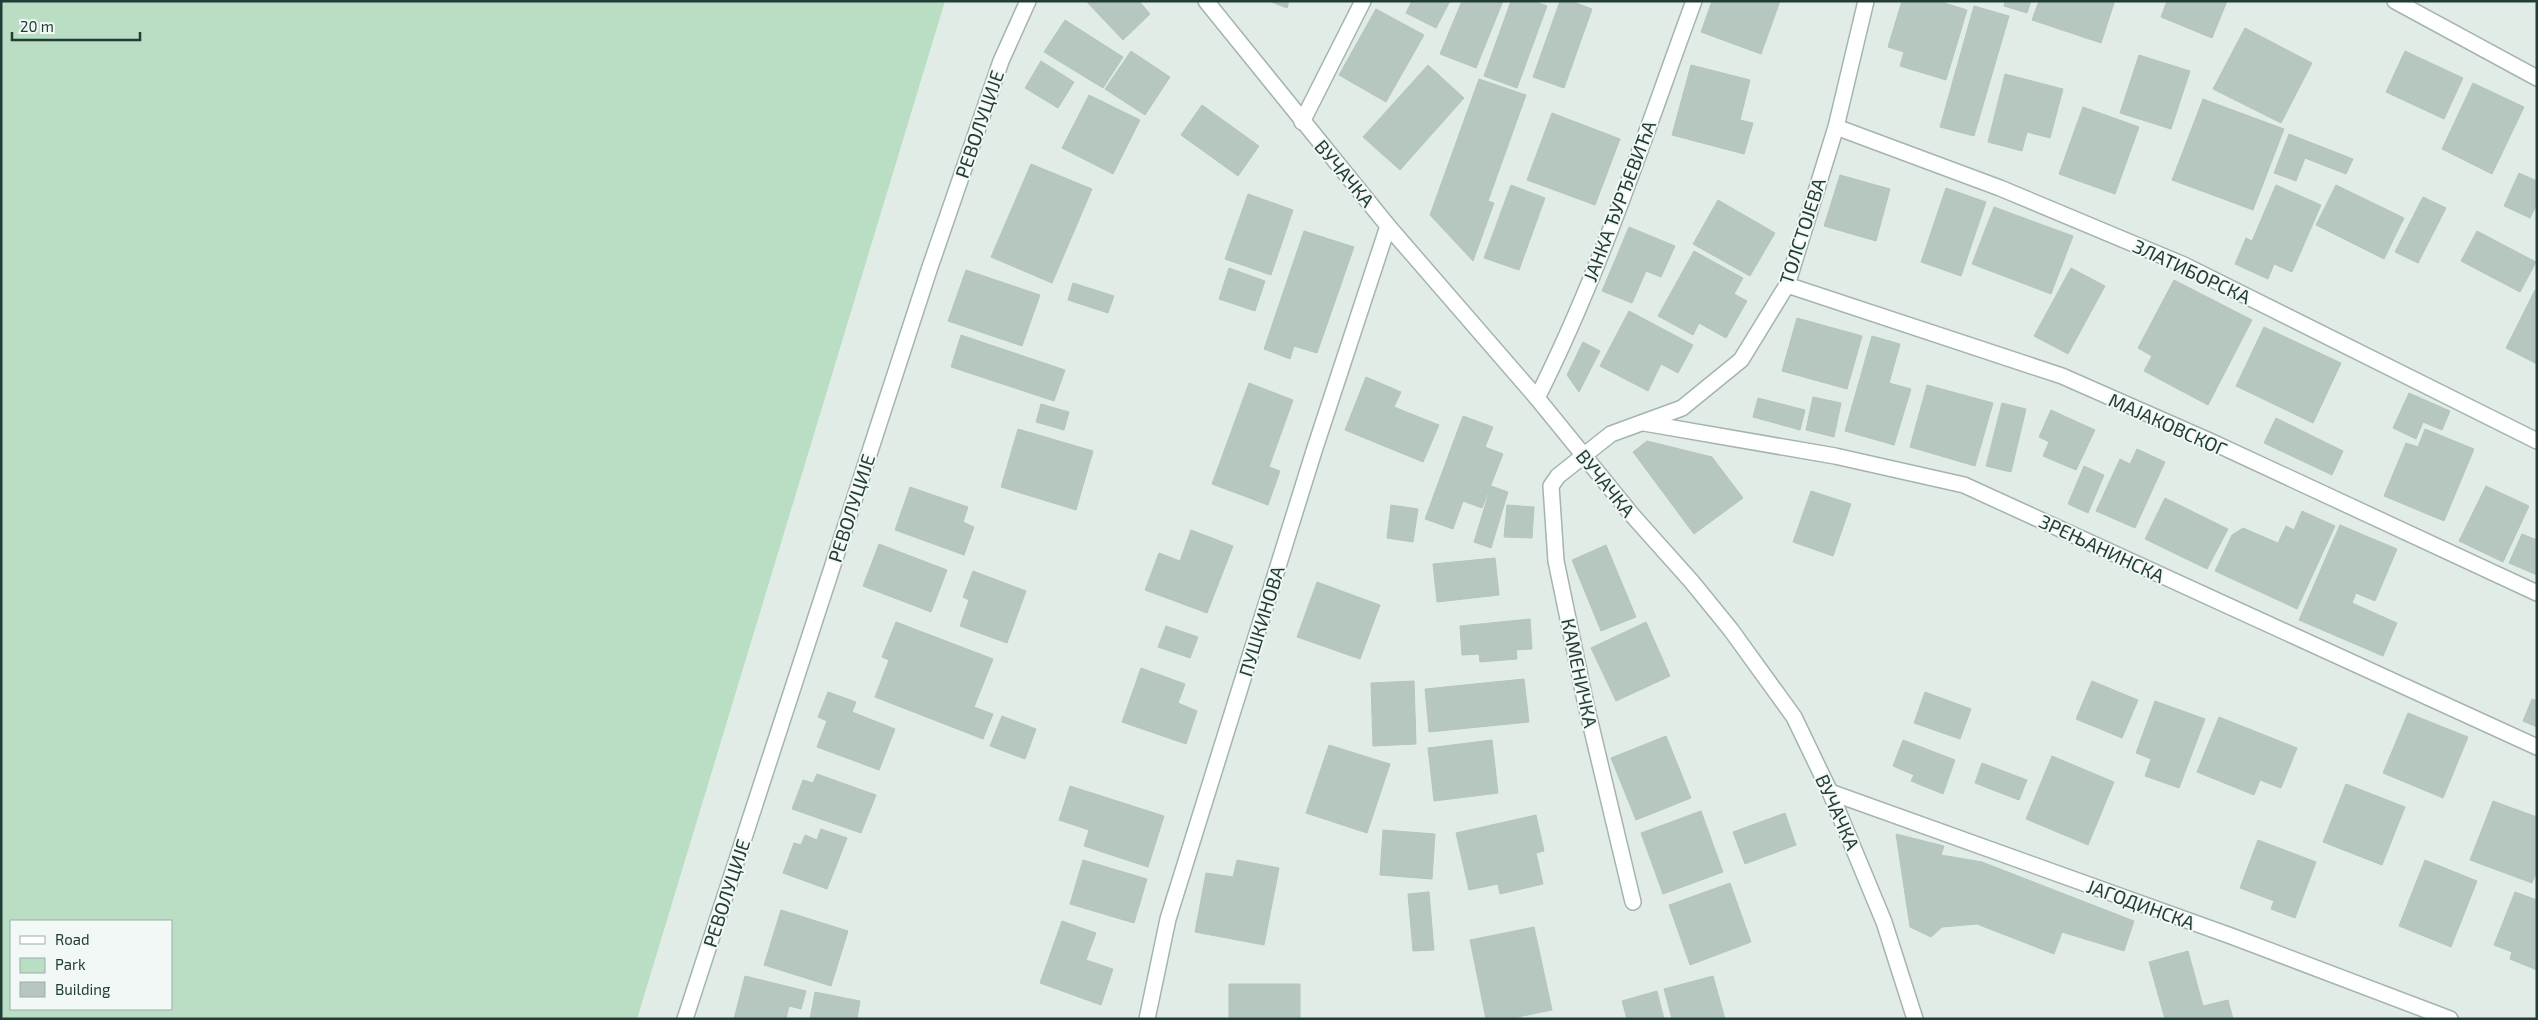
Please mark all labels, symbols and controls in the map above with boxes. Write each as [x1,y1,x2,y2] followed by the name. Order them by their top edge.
[12,10,140,42] scale bar
[20,17,54,35] text: 20 m
[950,67,1008,181] street label: РЕВОЛУЦИЈЕ
[1578,117,1660,285] street label: ЈАНКА ЂУРЂЕВИЋА
[1310,135,1380,211] street label: ВУЧАЧКА
[1774,175,1830,287] street label: ТОЛСТОЈЕВА
[2130,234,2255,308] street label: ЗЛАТИБОРСКА
[2105,388,2231,460] street label: МАЈАКОВСКОГ
[1572,444,1640,522] street label: ВУЧАЧКА
[823,451,879,565] street label: РЕВОЛУЦИЈЕ
[2036,509,2168,587] street label: ЗРЕЊАНИНСКА
[1233,563,1289,679] street label: ПУШКИНОВА
[1557,616,1603,730] street label: КАМЕНИЧКА
[1811,771,1865,854] street label: ВУЧАЧКА
[698,836,754,950] street label: РЕВОЛУЦИЈЕ
[2084,874,2198,934] street label: ЈАГОДИНСКА
[10,920,172,1010] legend
[55,930,90,948] text: Road
[55,955,86,973] text: Park
[55,980,111,998] text: Building

